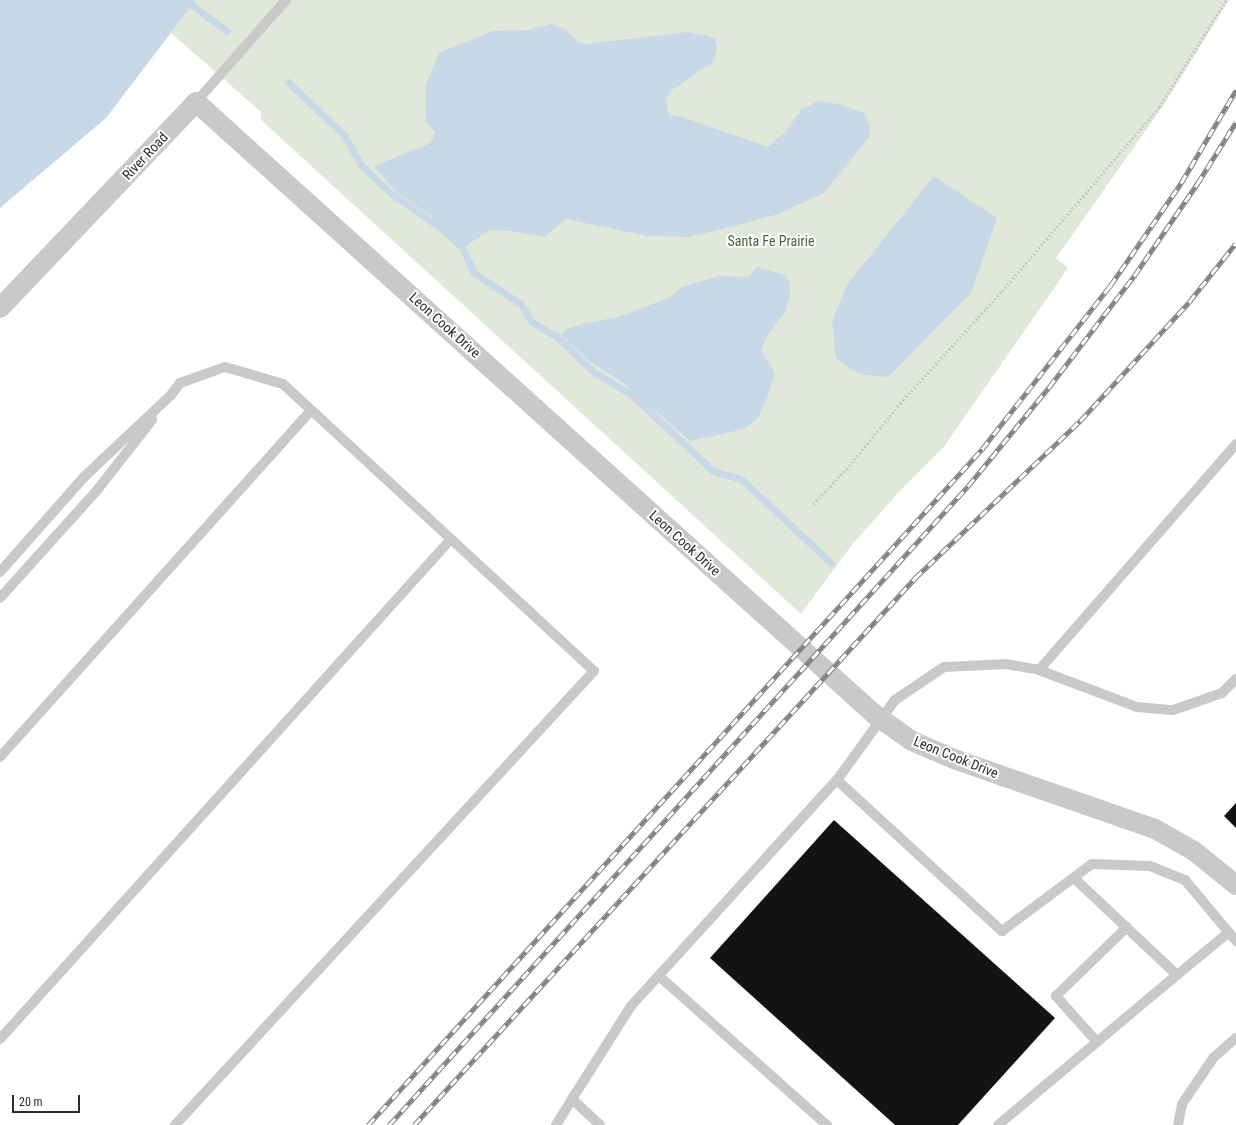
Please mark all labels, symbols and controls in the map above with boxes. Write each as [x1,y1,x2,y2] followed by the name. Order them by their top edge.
[119,129,171,183] street label: River Road
[728,233,814,249] park label: Santa Fe Prairie
[406,289,484,361] street label: Leon Cook Drive
[646,507,724,579] street label: Leon Cook Drive
[911,732,1001,782] street label: Leon Cook Drive
[14,1087,82,1113] scale bar
[19,1095,43,1109] text: 20 m

